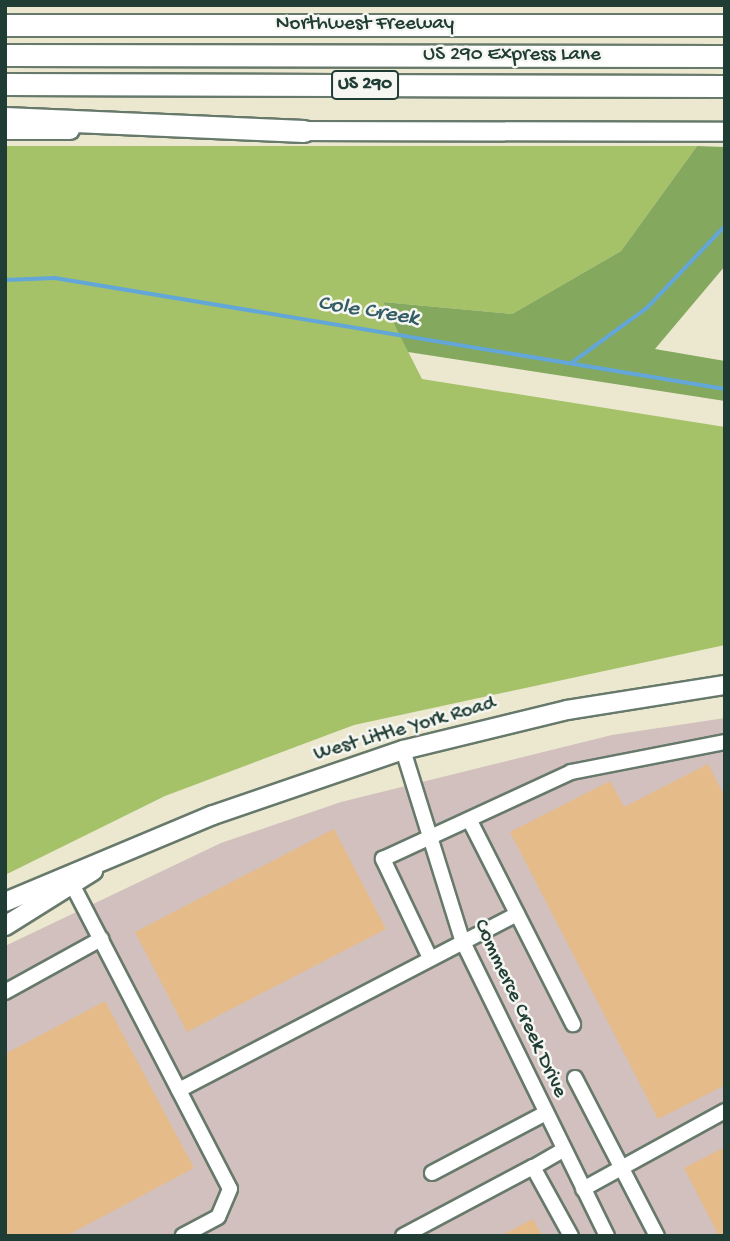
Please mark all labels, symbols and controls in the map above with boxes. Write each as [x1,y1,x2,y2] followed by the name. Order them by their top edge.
[276,12,454,38] street label: Northwest Freeway
[423,43,601,69] street label: US 290 Express Lane
[330,69,400,100] road number: US 290
[316,290,420,334] water label: Cole Creek
[311,692,499,768] street label: West Little York Road
[467,916,571,1102] street label: Commerce Creek Drive

